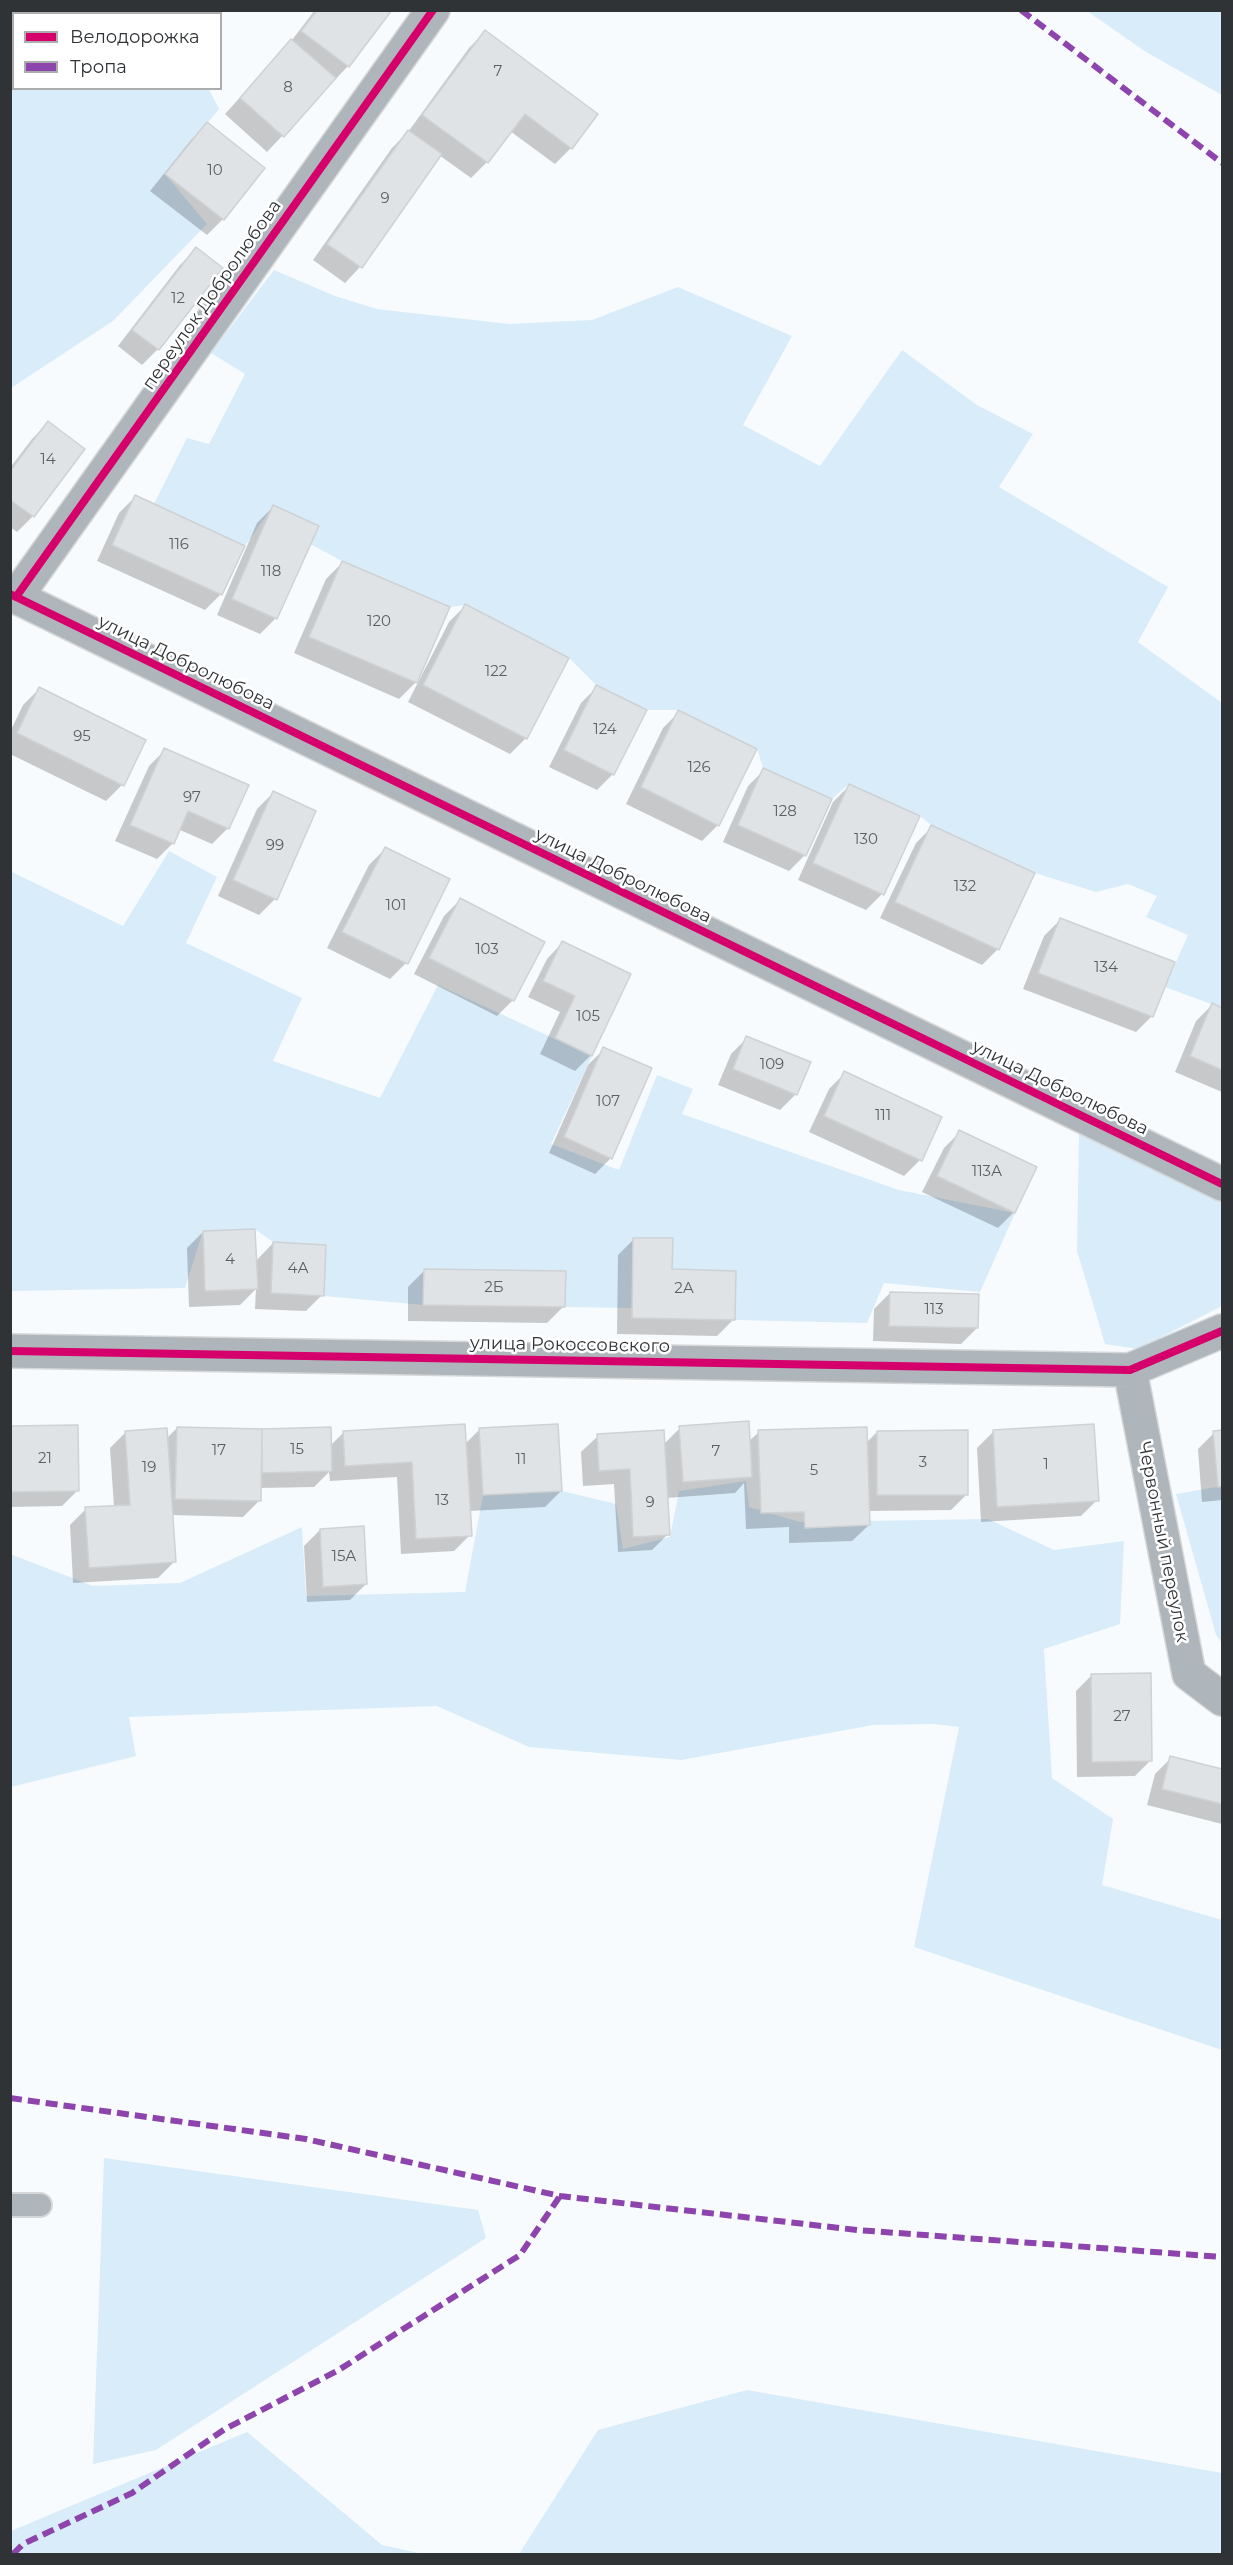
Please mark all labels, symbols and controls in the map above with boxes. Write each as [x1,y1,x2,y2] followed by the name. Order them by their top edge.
[12,12,222,90] legend
[70,26,199,48] text: Велодорожка
[70,56,127,78] text: Тропа
[494,63,502,81] house number: 7
[283,79,293,97] house number: 8
[207,162,223,180] house number: 10
[380,190,390,208] house number: 9
[138,196,286,394] street label: переулок Добролюбова
[171,290,185,308] house number: 12
[40,451,56,469] house number: 14
[169,536,189,554] house number: 116
[261,563,281,581] house number: 118
[94,611,278,715] street label: улица Добролюбова
[367,613,391,631] house number: 120
[485,663,507,681] house number: 122
[593,721,617,739] house number: 124
[73,728,91,746] house number: 95
[687,759,711,777] house number: 126
[183,789,201,807] house number: 97
[773,803,797,821] house number: 128
[531,824,715,928] street label: улица Добролюбова
[854,831,878,849] house number: 130
[266,837,284,855] house number: 99
[954,878,976,896] house number: 132
[386,897,406,915] house number: 101
[475,941,499,959] house number: 103
[1094,959,1118,977] house number: 134
[576,1008,600,1026] house number: 105
[968,1036,1152,1140] street label: улица Добролюбова
[760,1056,784,1074] house number: 109
[596,1093,620,1111] house number: 107
[875,1107,891,1125] house number: 111
[972,1163,1002,1181] house number: 113А
[225,1251,235,1269] house number: 4
[287,1260,309,1278] house number: 4А
[484,1279,504,1297] house number: 2Б
[674,1280,694,1298] house number: 2А
[924,1301,944,1319] house number: 113
[470,1332,670,1358] street label: улица Рокоссовского
[1133,1440,1193,1644] street label: Червонный переулок
[290,1441,304,1459] house number: 15
[212,1442,226,1460] house number: 17
[712,1443,720,1461] house number: 7
[38,1450,52,1468] house number: 21
[516,1451,526,1469] house number: 11
[919,1454,927,1472] house number: 3
[1043,1456,1049,1474] house number: 1
[142,1459,156,1477] house number: 19
[810,1462,818,1480] house number: 5
[435,1492,449,1510] house number: 13
[645,1494,655,1512] house number: 9
[331,1548,357,1566] house number: 15А
[1113,1708,1131,1726] house number: 27

